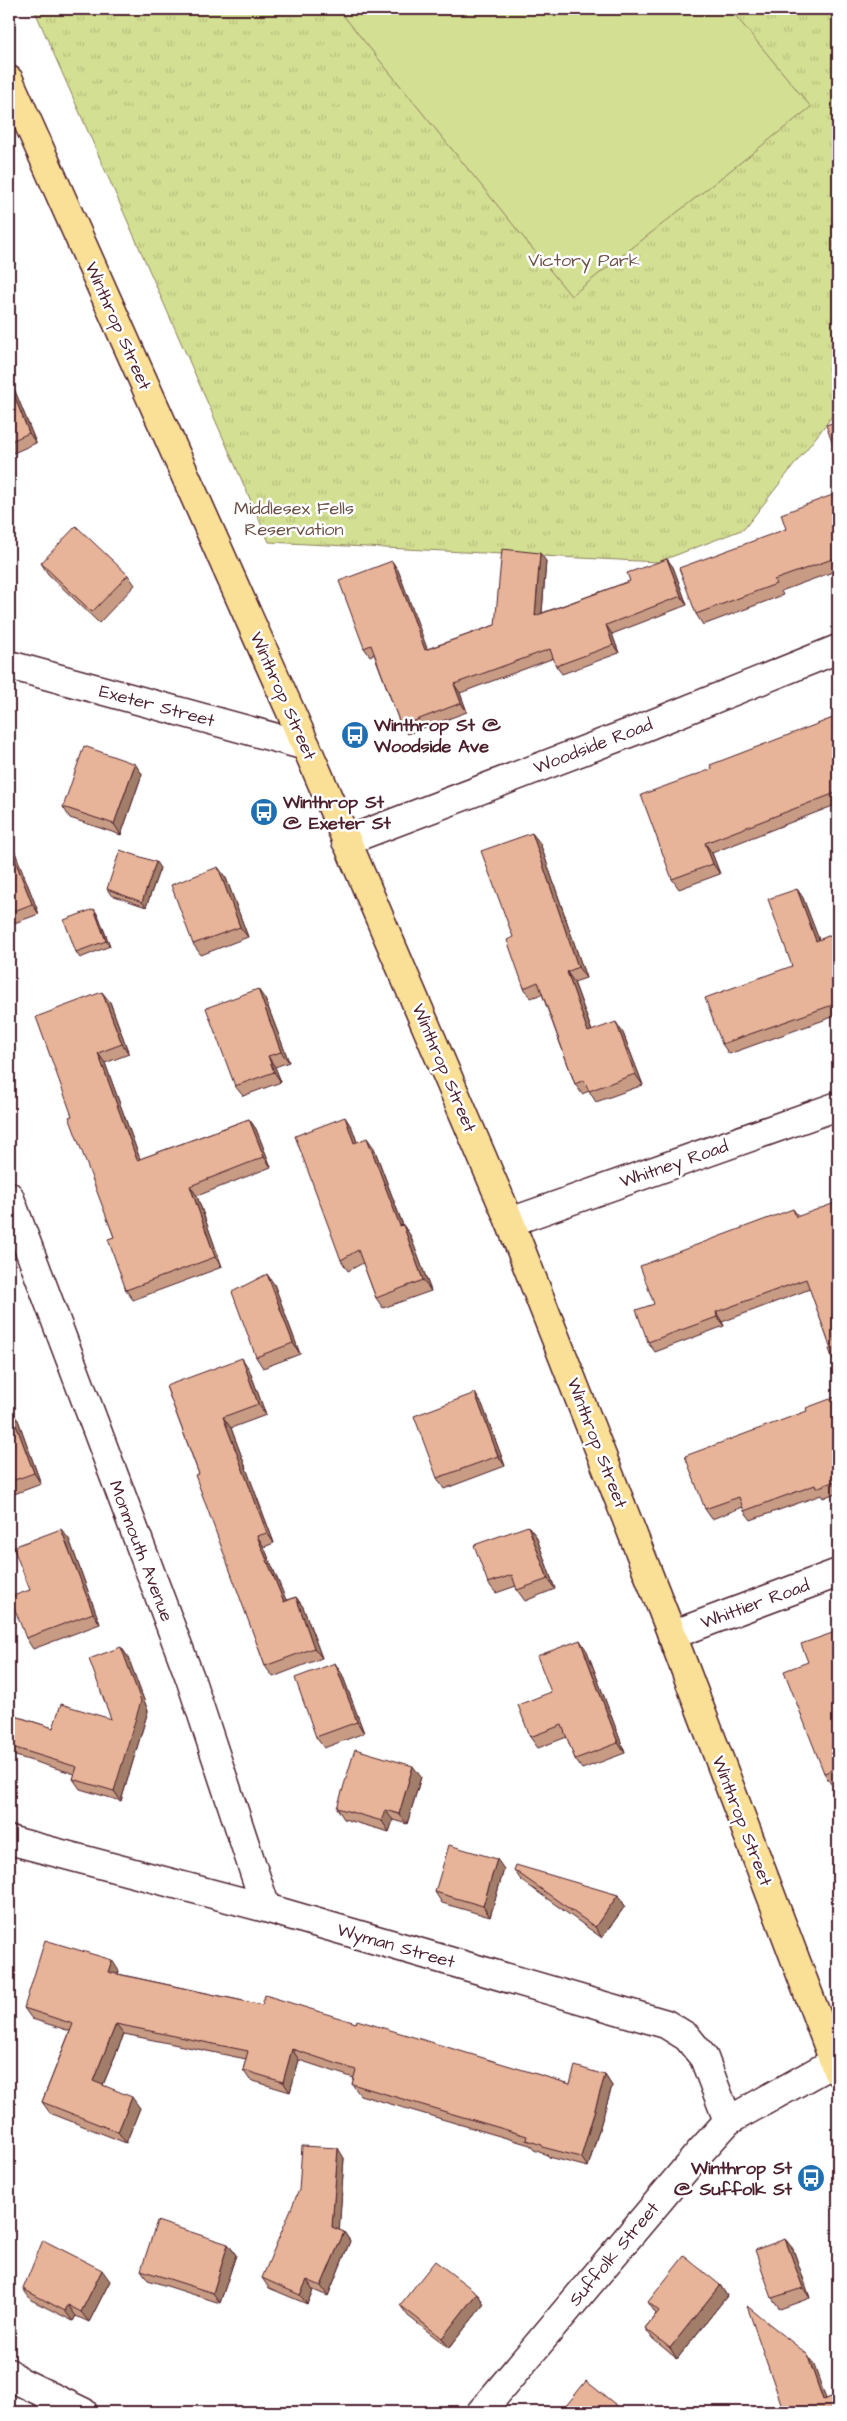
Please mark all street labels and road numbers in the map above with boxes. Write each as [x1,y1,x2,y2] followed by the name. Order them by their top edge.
[79,258,158,395] street label: Winthrop Street
[244,628,323,765] street label: Winthrop Street
[97,679,218,734] street label: Exeter Street
[530,712,656,780] street label: Woodside Road
[406,1000,483,1137] street label: Winthrop Street
[617,1134,732,1195] street label: Whitney Road
[561,1374,634,1512] street label: Winthrop Street
[103,1477,179,1625] street label: Monmouth Avenue
[697,1573,813,1635] street label: Whittier Road
[706,1752,779,1890] street label: Winthrop Street
[334,1917,459,1976] street label: Wyman Street
[563,2196,665,2311] street label: Suffolk Street

